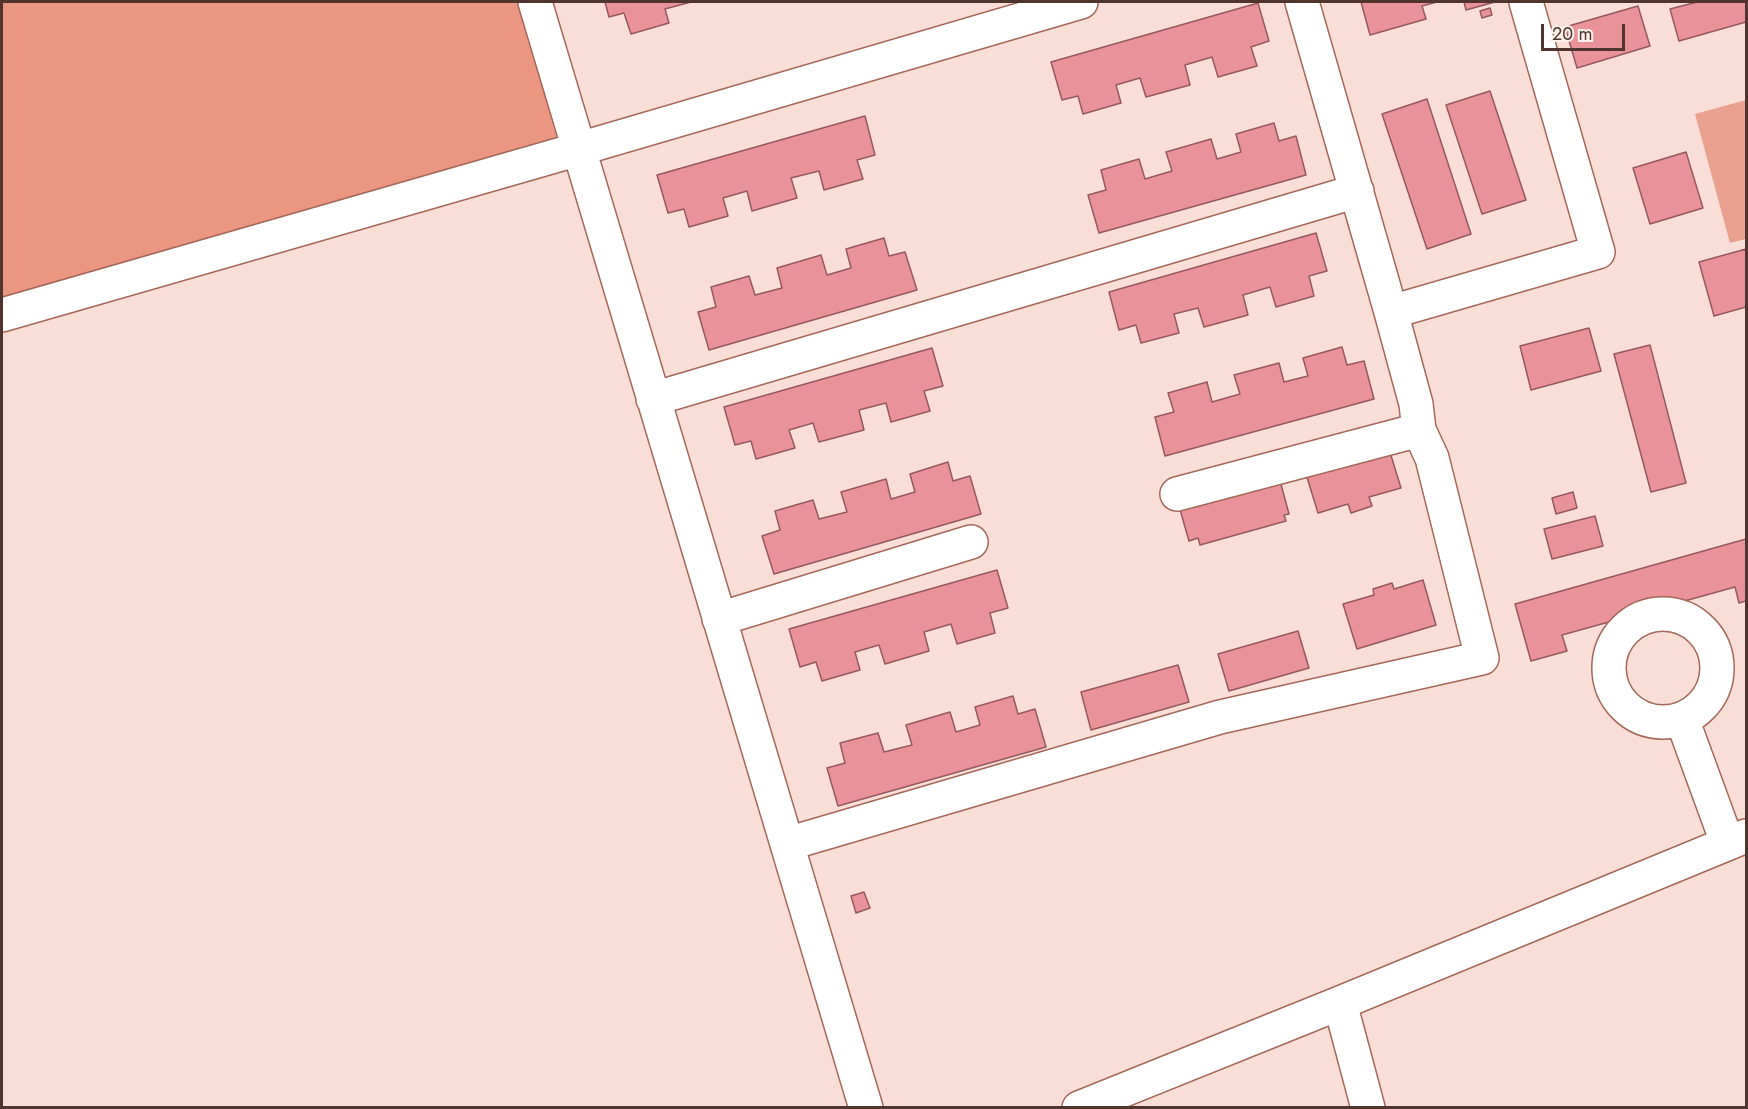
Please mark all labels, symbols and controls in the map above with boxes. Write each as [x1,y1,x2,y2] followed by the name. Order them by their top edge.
[1544,12,1628,50] scale bar
[1552,21,1592,47] text: 20 m

